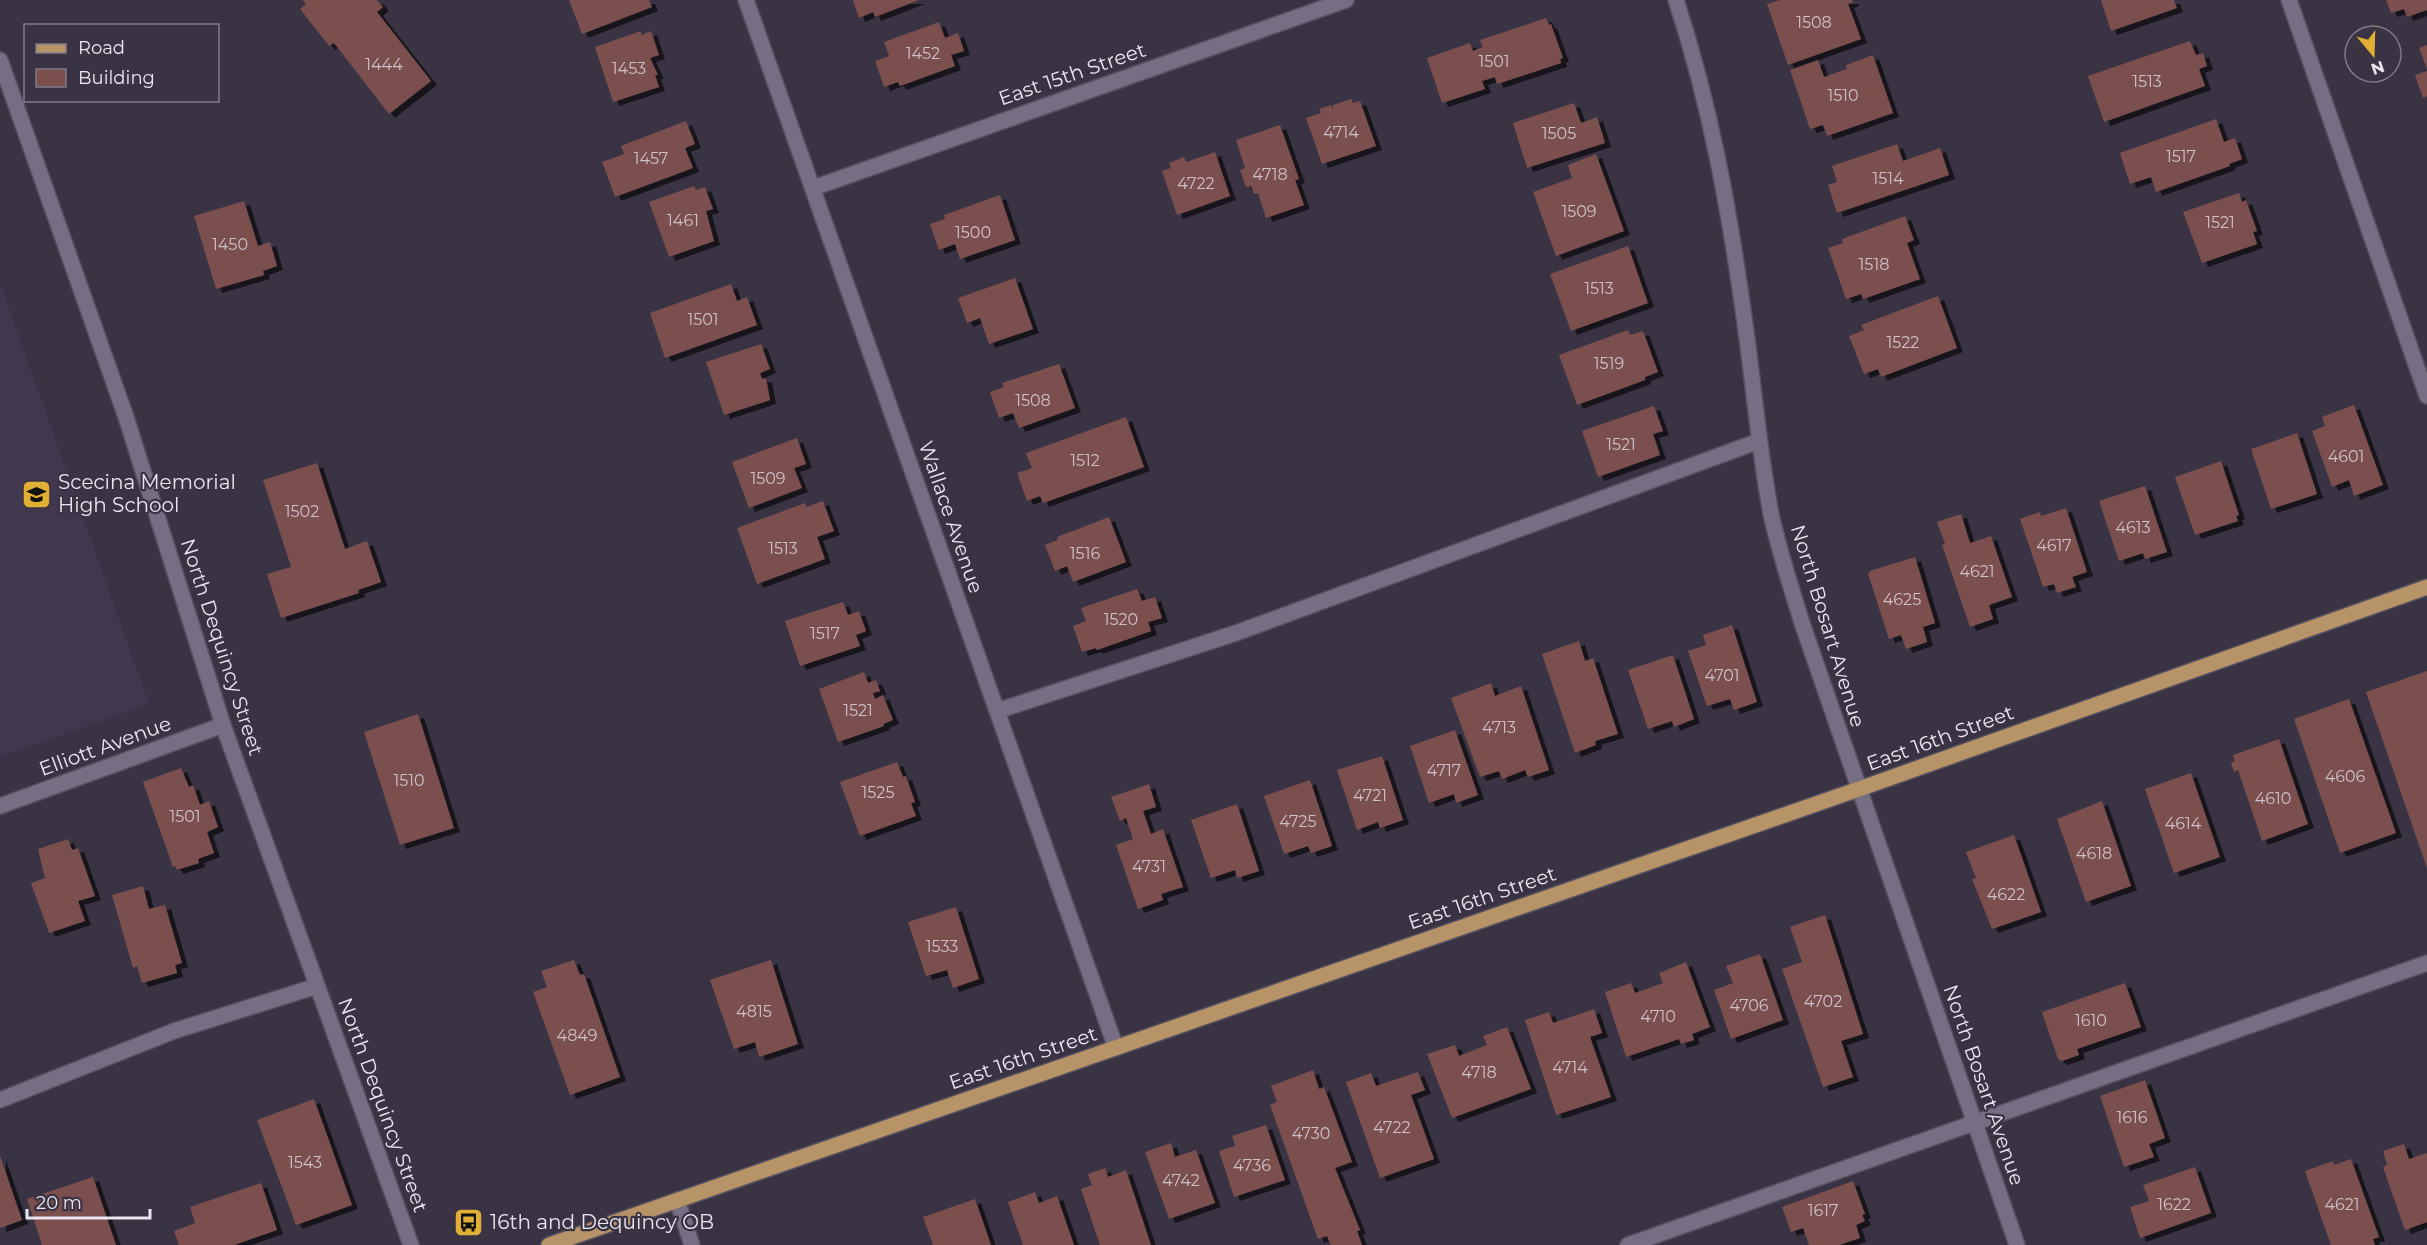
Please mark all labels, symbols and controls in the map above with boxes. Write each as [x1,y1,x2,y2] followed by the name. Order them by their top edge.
[1796,13,1832,32] house number: 1508
[24,24,219,102] legend
[2343,24,2403,84] north arrow
[78,37,125,59] text: Road
[995,38,1149,110] street label: East 15th Street
[906,44,940,63] house number: 1452
[1478,52,1510,71] house number: 1501
[365,55,403,74] house number: 1444
[2369,57,2387,79] text: N
[612,59,646,78] house number: 1453
[78,67,155,89] text: Building
[2132,72,2162,91] house number: 1513
[1827,86,1859,105] house number: 1510
[1323,123,1359,142] house number: 4714
[1542,124,1576,143] house number: 1505
[2166,147,2196,166] house number: 1517
[634,149,668,168] house number: 1457
[1252,165,1288,184] house number: 4718
[1872,169,1904,188] house number: 1514
[1177,174,1215,193] house number: 4722
[1561,202,1597,221] house number: 1509
[667,211,699,230] house number: 1461
[2205,213,2235,232] house number: 1521
[955,223,991,242] house number: 1500
[212,235,248,254] house number: 1450
[1859,255,1889,274] house number: 1518
[1584,279,1614,298] house number: 1513
[687,310,719,329] house number: 1501
[1887,333,1919,352] house number: 1522
[1594,354,1624,373] house number: 1519
[1015,391,1051,410] house number: 1508
[1606,435,1636,454] house number: 1521
[914,438,988,596] street label: Wallace Avenue
[2328,447,2364,466] house number: 4601
[1070,451,1100,470] house number: 1512
[750,469,786,488] house number: 1509
[58,470,236,517] place label: Scecina Memorial High School
[21,478,53,510] school or university icon: Scecina Memorial High School
[285,502,319,521] house number: 1502
[2115,518,2151,537] house number: 4613
[1786,522,1870,730] street label: North Bosart Avenue
[176,536,268,758] street label: North Dequincy Street
[2036,536,2072,555] house number: 4617
[768,539,798,558] house number: 1513
[1070,544,1100,563] house number: 1516
[1959,562,1995,581] house number: 4621
[1883,590,1921,609] house number: 4625
[1104,610,1138,629] house number: 1520
[810,624,840,643] house number: 1517
[1704,666,1740,685] house number: 4701
[1863,700,2017,776] street label: East 16th Street
[843,701,873,720] house number: 1521
[36,711,174,781] street label: Elliott Avenue
[1482,718,1516,737] house number: 4713
[1427,761,1461,780] house number: 4717
[2325,767,2366,786] house number: 4606
[393,771,425,790] house number: 1510
[862,783,894,802] house number: 1525
[1353,786,1387,805] house number: 4721
[2255,789,2291,808] house number: 4610
[169,807,201,826] house number: 1501
[1279,812,1317,831] house number: 4725
[2165,814,2202,833] house number: 4614
[2076,844,2112,863] house number: 4618
[1132,857,1166,876] house number: 4731
[1405,861,1559,935] street label: East 16th Street
[1987,885,2025,904] house number: 4622
[926,937,958,956] house number: 1533
[1938,982,2030,1188] street label: North Bosart Avenue
[1804,992,1842,1011] house number: 4702
[333,995,433,1215] street label: North Dequincy Street
[1729,996,1769,1015] house number: 4706
[736,1002,772,1021] house number: 4815
[1640,1007,1676,1026] house number: 4710
[2075,1011,2107,1030] house number: 1610
[946,1021,1100,1095] street label: East 16th Street
[556,1026,598,1045] house number: 4849
[1552,1058,1588,1077] house number: 4714
[1461,1063,1497,1082] house number: 4718
[2116,1108,2148,1127] house number: 1616
[1373,1118,1411,1137] house number: 4722
[1292,1124,1330,1143] house number: 4730
[288,1153,322,1172] house number: 1543
[1233,1156,1271,1175] house number: 4736
[1162,1171,1200,1190] house number: 4742
[27,1182,150,1220] scale bar
[36,1192,82,1214] text: 20 m
[2157,1195,2191,1214] house number: 1622
[2324,1195,2360,1214] house number: 4621
[1808,1201,1838,1220] house number: 1617
[453,1206,485,1238] bus stop icon: 16th and Dequincy OB
[490,1210,714,1234] place label: 16th and Dequincy OB

